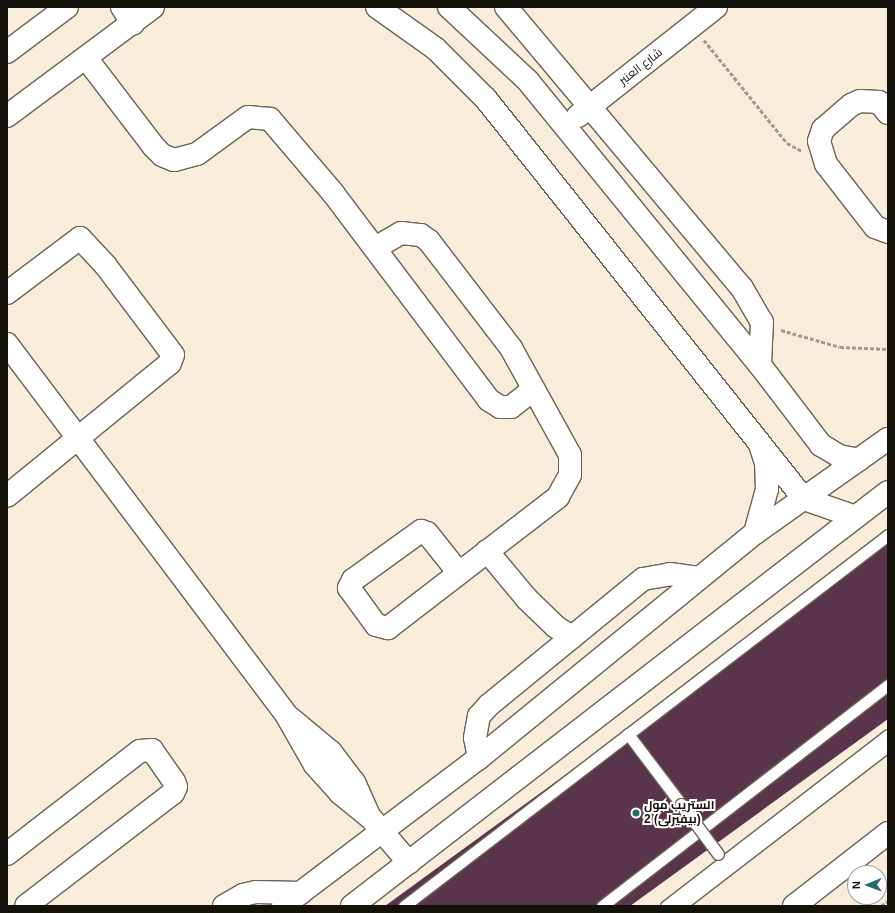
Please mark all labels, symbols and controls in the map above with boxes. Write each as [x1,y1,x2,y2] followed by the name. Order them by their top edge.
[616,46,666,88] street label: شارع العنبر
[644,799,714,827] place label: الستريب مول 2 (بيفيرلى)
[631,808,641,818] marker: الستريب مول 2 (بيفيرلى)
[847,865,887,905] north arrow
[850,881,862,889] text: N

